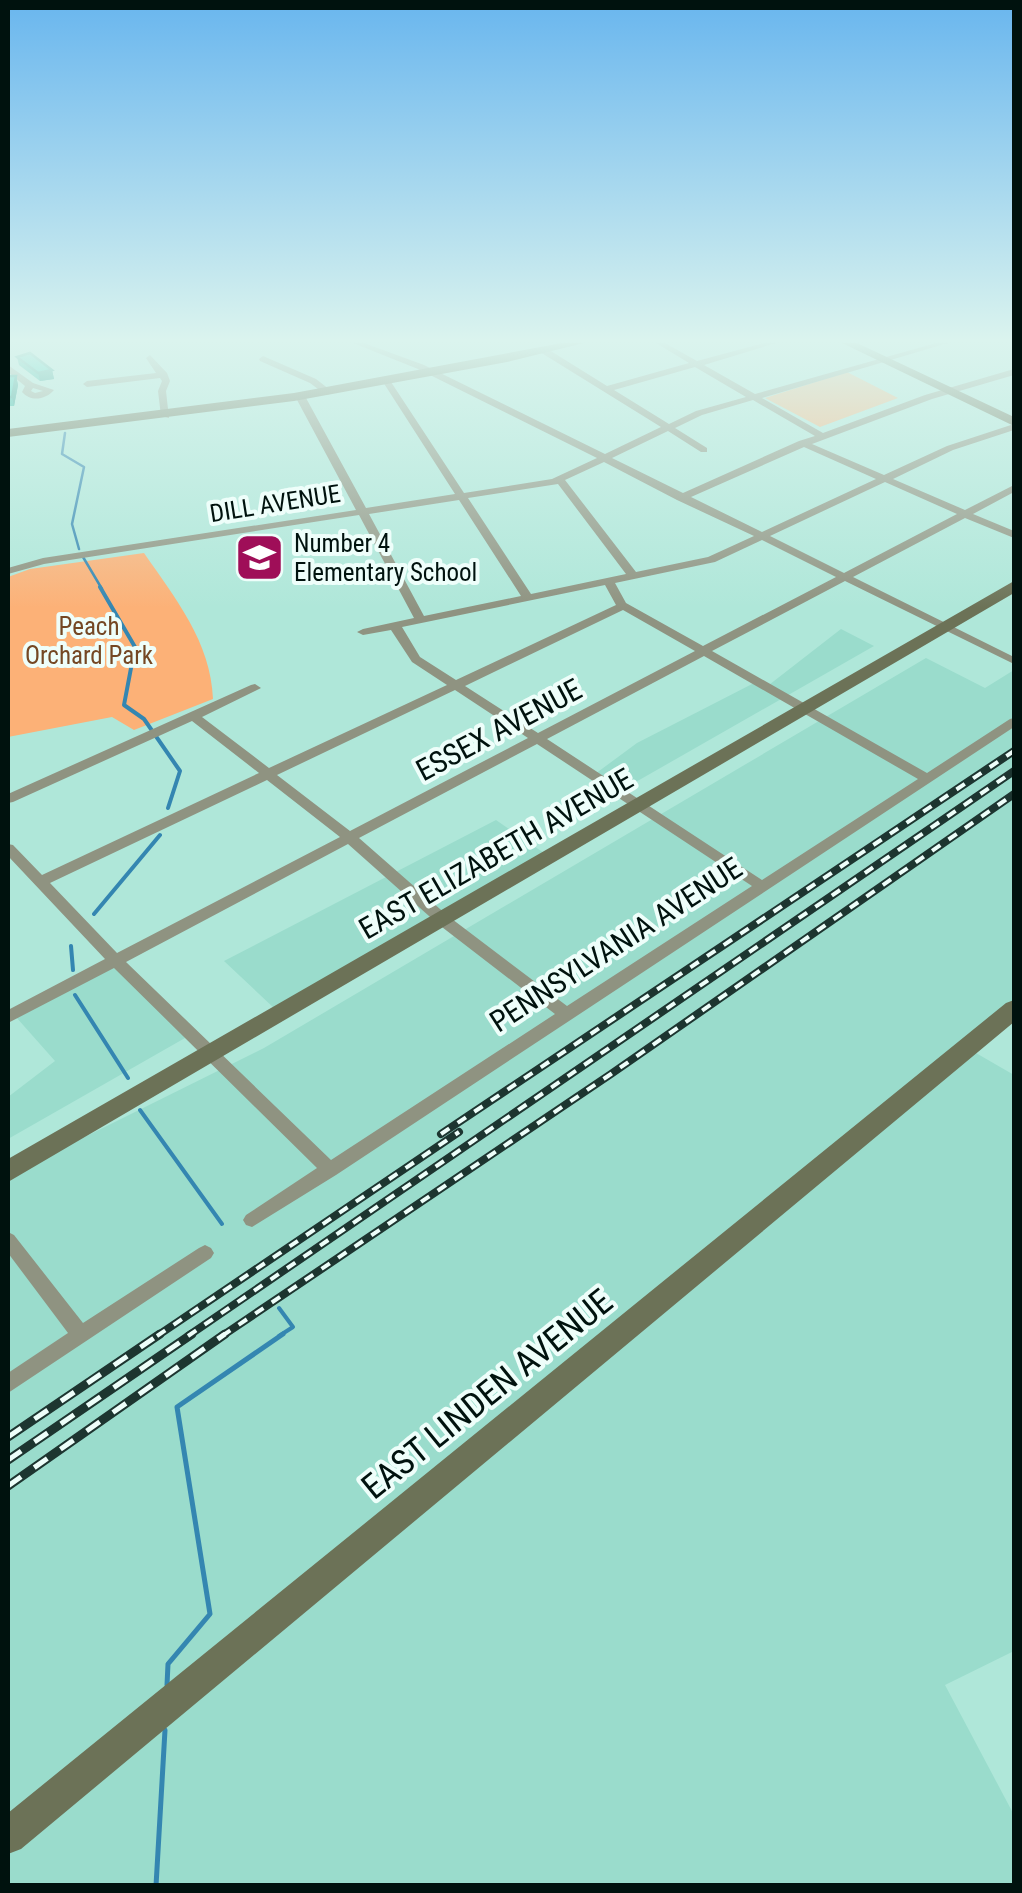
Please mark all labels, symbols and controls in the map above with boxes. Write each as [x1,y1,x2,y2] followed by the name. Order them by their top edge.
[208,479,342,528] street label: DILL AVENUE
[294,529,477,587] place label: Number 4 Elementary School
[233,531,285,583] school or university icon: Number 4 Elementary School
[25,612,154,670] park label: Peach Orchard Park
[410,671,588,788] street label: ESSEX AVENUE
[353,761,639,946] street label: EAST ELIZABETH AVENUE
[483,850,748,1039] street label: PENNSYLVANIA AVENUE
[354,1281,621,1508] street label: EAST LINDEN AVENUE

